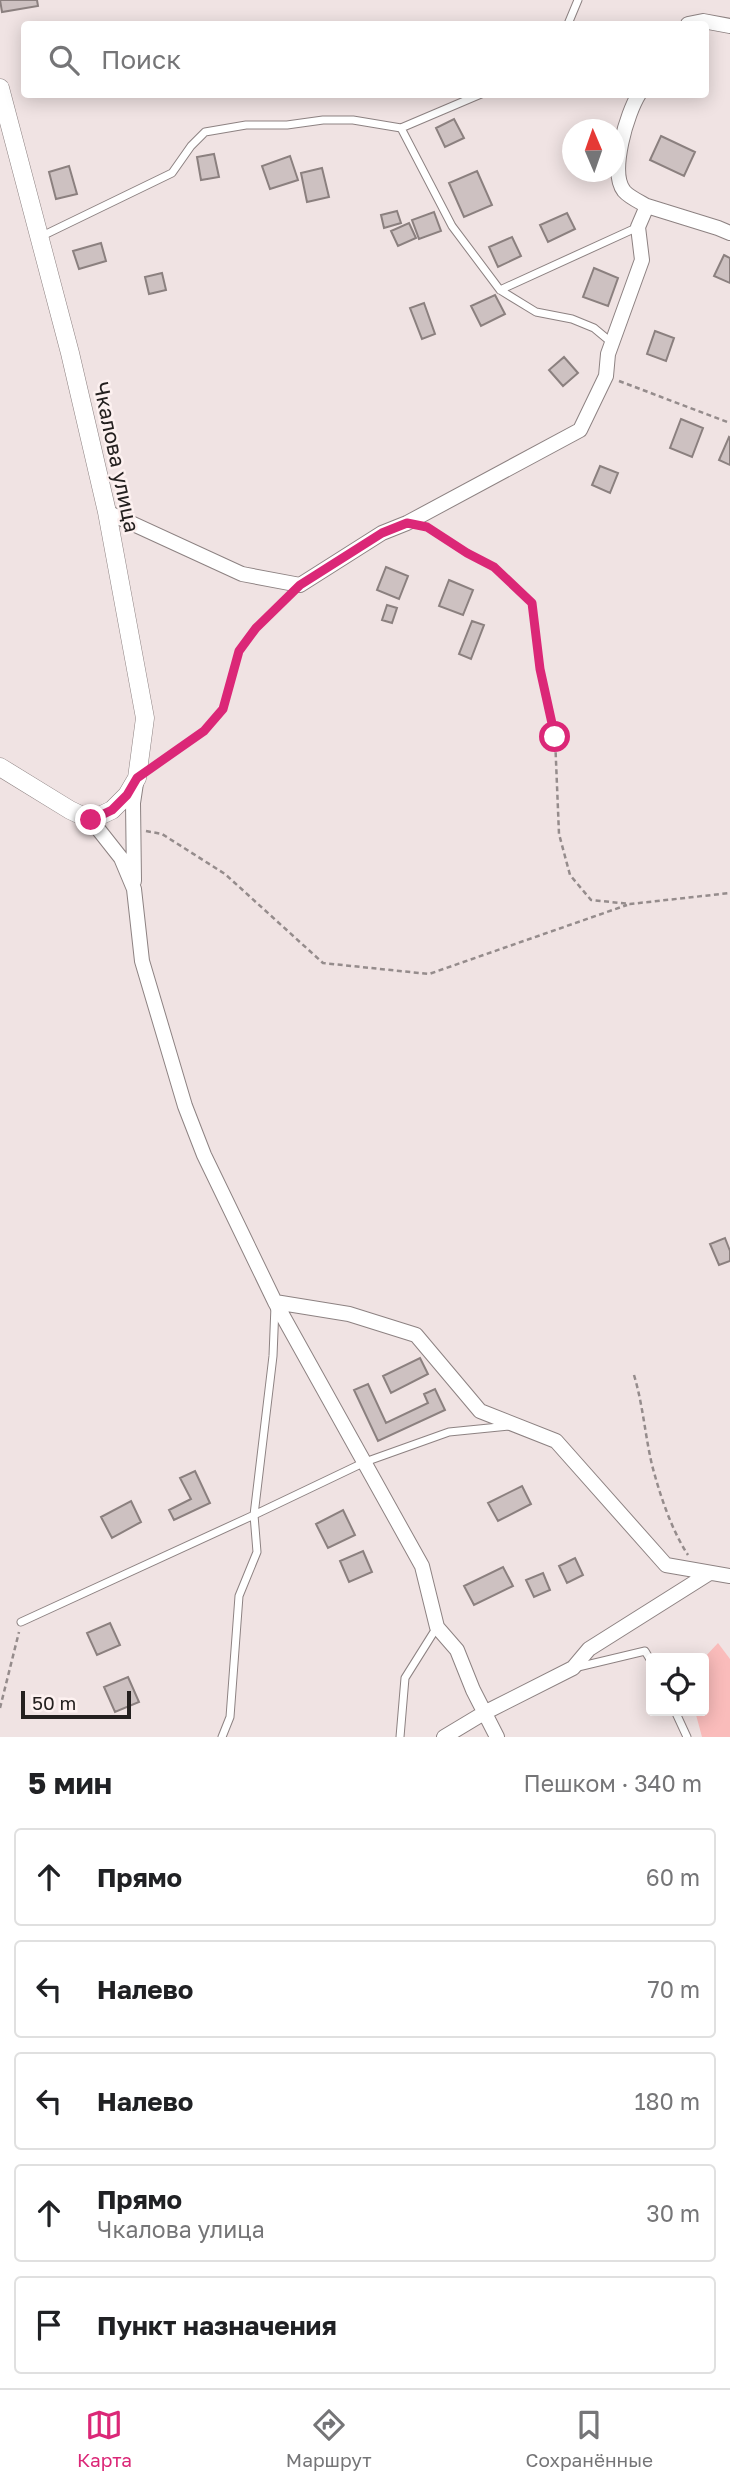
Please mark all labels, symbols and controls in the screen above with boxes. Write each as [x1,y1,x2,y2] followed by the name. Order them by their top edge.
[21,21,709,98] search box
[45,41,83,79] icon: search
[101,44,181,75] text: Поиск
[562,119,625,182] north arrow
[88,379,146,535] street label: Чкалова улица
[539,721,570,752] route start
[75,804,106,835] route end
[646,1653,709,1716] map controls
[646,1653,709,1716] button: locate
[21,1688,131,1720] scale bar
[32,1691,76,1714] text: 50 m
[28,1765,112,1801] text: 5 мин
[523,1769,702,1797] text: Пешком · 340 m
[30,1858,68,1896] icon: ahead
[97,1862,182,1893] text: Прямо
[646,1863,700,1891] text: 60 m
[30,1970,68,2008] icon: left
[97,1974,193,2005] text: Налево
[647,1975,700,2003] text: 70 m
[30,2082,68,2120] icon: left
[97,2086,193,2117] text: Налево
[634,2087,700,2115] text: 180 m
[97,2184,182,2215] text: Прямо
[30,2194,68,2232] icon: ahead
[646,2199,700,2227] text: 30 m
[97,2215,265,2243] text: Чкалова улица
[30,2306,68,2344] icon: arrive
[97,2310,337,2341] text: Пункт назначения
[77,2406,132,2471] tab: Карта
[286,2406,372,2471] tab: Маршрут
[526,2406,653,2471] tab: Сохранённые

